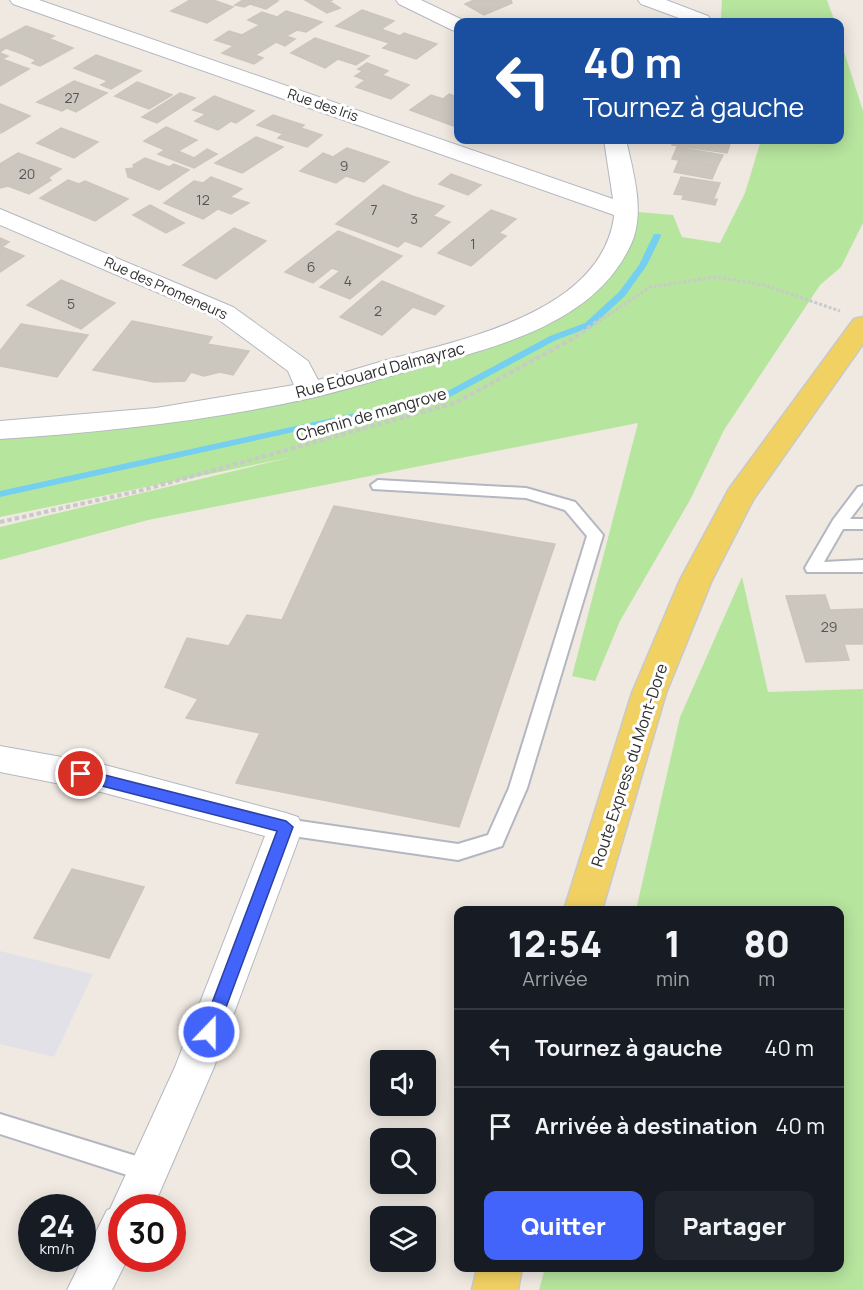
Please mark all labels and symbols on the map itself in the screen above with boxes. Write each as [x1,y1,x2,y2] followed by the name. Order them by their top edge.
[285,84,361,126] street label: Rue des Iris
[64,88,80,107] house number: 27
[340,156,348,175] house number: 9
[19,164,35,183] house number: 20
[196,190,210,209] house number: 12
[370,200,378,219] house number: 7
[410,209,418,228] house number: 3
[470,234,476,253] house number: 1
[102,252,231,323] street label: Rue des Promeneurs
[307,257,315,276] house number: 6
[344,271,352,290] house number: 4
[67,294,75,313] house number: 5
[374,301,382,320] house number: 2
[293,337,467,403] street label: Rue Edouard Dalmayrac
[293,382,449,446] street label: Chemin de mangrove
[821,617,837,636] house number: 29
[586,661,672,869] street label: Route Express du Mont-Dore
[55,748,106,799] pin
[177,1000,241,1064] position arrow
[108,1194,186,1272] speed limit sign: 30

